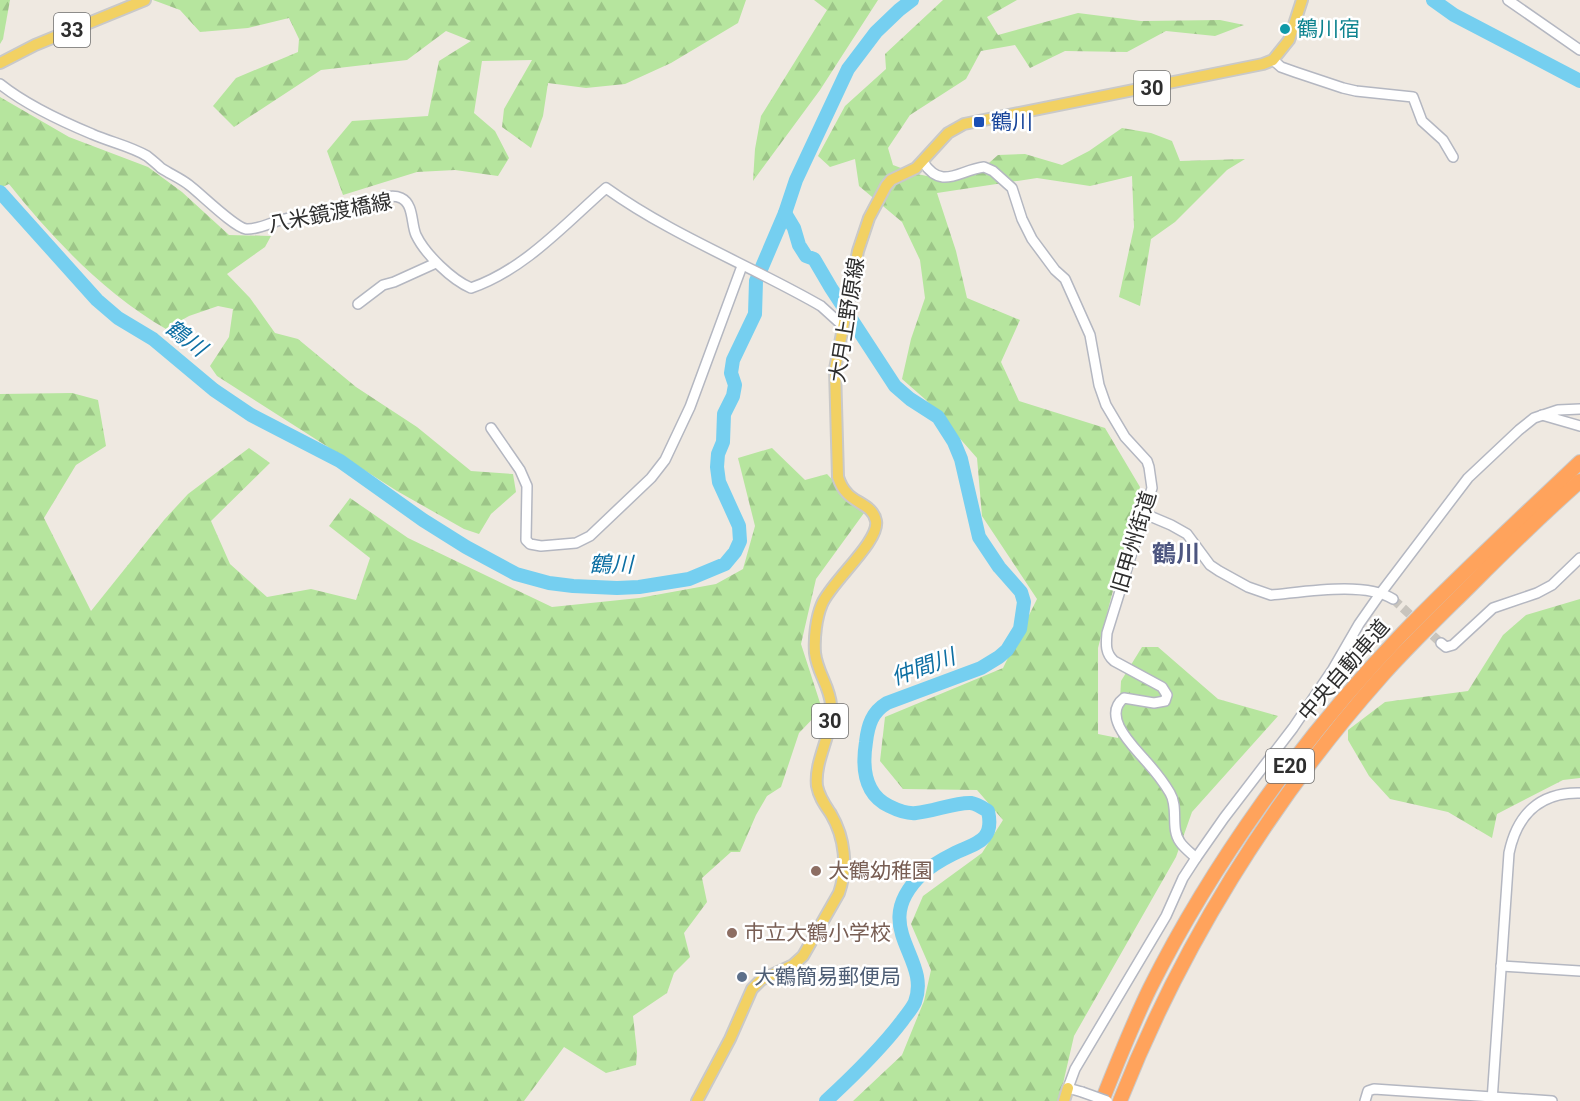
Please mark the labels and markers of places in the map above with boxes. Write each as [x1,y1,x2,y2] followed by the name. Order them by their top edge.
[1297,17,1360,41] place label: 鶴川宿
[1278,22,1292,36] marker: 鶴川宿
[991,110,1033,134] place label: 鶴川
[972,115,986,129] marker: 鶴川
[828,859,933,883] place label: 大鶴幼稚園
[809,864,823,878] marker: 大鶴幼稚園
[744,921,891,945] place label: 市立大鶴小学校
[725,926,739,940] marker: 市立大鶴小学校
[754,965,901,989] place label: 大鶴簡易郵便局
[735,970,749,984] marker: 大鶴簡易郵便局

